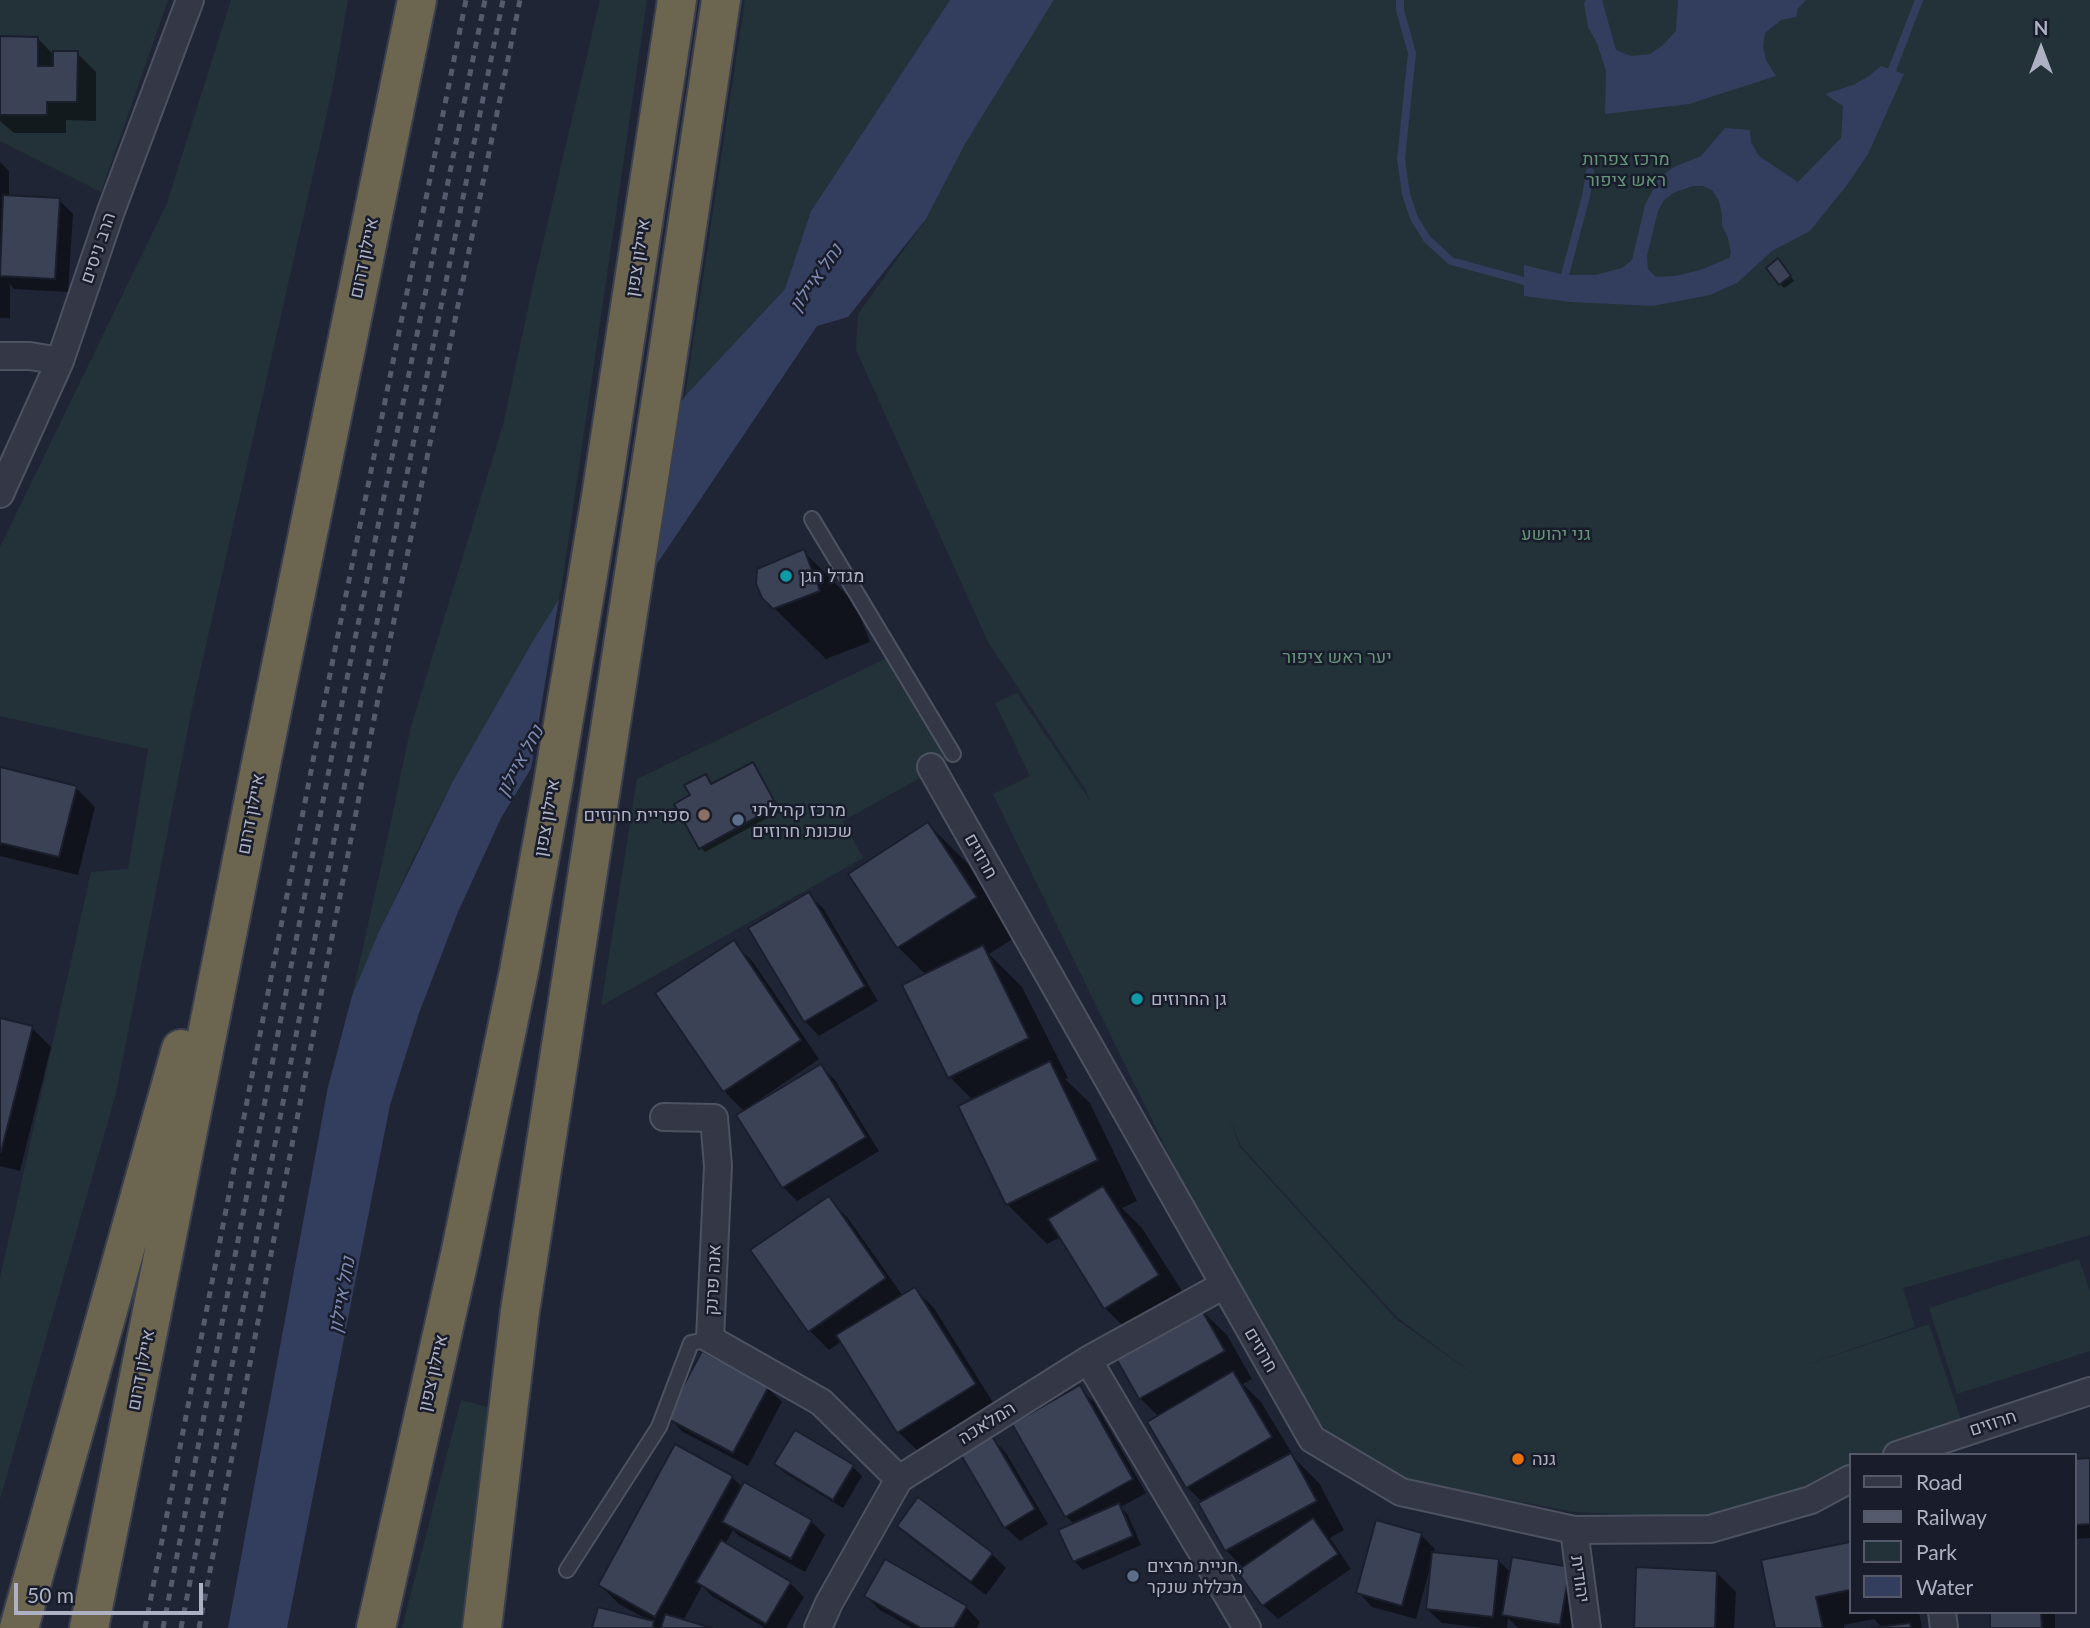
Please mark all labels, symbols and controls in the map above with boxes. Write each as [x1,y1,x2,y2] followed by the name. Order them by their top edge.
[2006,14,2076,84] north arrow
[2034,16,2048,39] text: N
[1582,148,1670,190] park label: מרכז צפרות ראש ציפור
[76,210,120,286] street label: הרב ניסים
[345,216,383,300] street label: איילון דרום
[621,218,655,298] street label: איילון צפון
[785,240,847,316] water label: נחל איילון
[1521,523,1591,545] park label: גני יהושע
[800,565,864,587] place label: מגדל הגן
[778,568,794,584] marker: מגדל הגן
[1282,646,1392,668] park label: יער ראש ציפור
[491,722,549,800] water label: נחל איילון
[233,772,269,856] street label: איילון דרום
[530,778,564,858] street label: איילון צפון
[752,799,852,842] place label: מרכז קהילתי שכונת חרוזים
[583,804,690,826] place label: ספריית חרוזים
[696,807,712,823] marker: ספריית חרוזים
[730,812,746,828] marker: מרכז קהילתי שכונת חרוזים
[960,830,1002,882] street label: חרוזים
[1151,988,1227,1010] place label: גן החרוזים
[1129,991,1145,1007] marker: גן החרוזים
[700,1244,726,1316] street label: אנה פרנק
[324,1255,360,1335] water label: נחל איילון
[1240,1324,1282,1376] street label: חרוזים
[123,1328,159,1412] street label: איילון דרום
[414,1332,452,1414] street label: איילון צפון
[955,1397,1019,1449] street label: המלאכה
[1967,1405,2019,1441] street label: חרוזים
[1532,1448,1556,1470] place label: גנה
[1510,1451,1526,1467] marker: גנה
[1848,1453,2076,1614] legend
[1916,1469,1963,1494] text: Road
[1916,1504,1987,1529] text: Railway
[1916,1539,1957,1564] text: Park
[1566,1554,1594,1604] street label: יהודית
[1147,1555,1243,1598] place label: חניית מרצים, מכללת שנקר
[18,1568,206,1612] scale bar
[1125,1568,1141,1584] marker: חניית מרצים, מכללת שנקר
[1916,1574,1973,1599] text: Water
[27,1582,74,1607] text: 50 m

